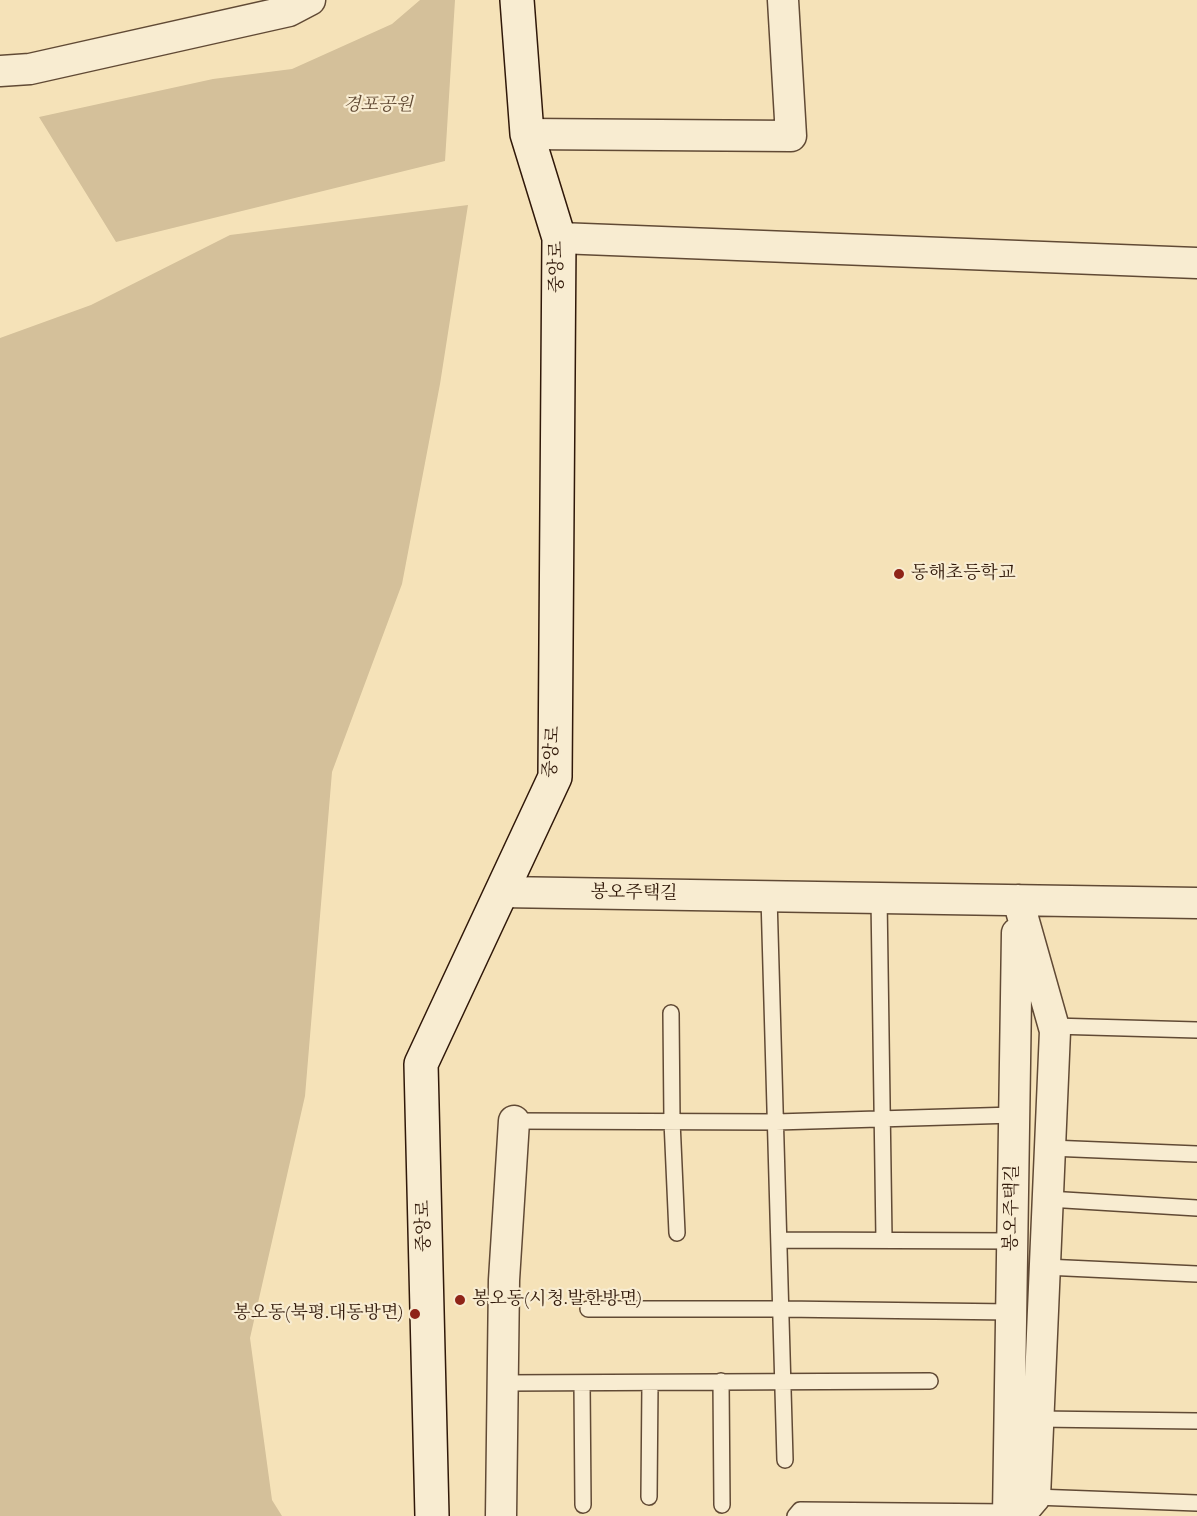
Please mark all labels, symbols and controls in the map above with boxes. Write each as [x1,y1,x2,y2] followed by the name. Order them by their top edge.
[343,95,413,117] park label: 경포공원
[547,241,569,293] street label: 중앙로
[911,563,1015,585] place label: 동해초등학교
[892,567,906,581] marker: 동해초등학교
[540,725,566,779] street label: 중앙로
[590,882,678,906] street label: 봉오주택길
[1001,1164,1025,1252] street label: 봉오주택길
[414,1200,436,1252] street label: 중앙로
[472,1289,642,1311] place label: 봉오동(시청.발한방면)
[453,1293,467,1307] marker: 봉오동(시청.발한방면)
[233,1303,403,1325] place label: 봉오동(북평.대동방면)
[408,1307,422,1321] marker: 봉오동(북평.대동방면)

